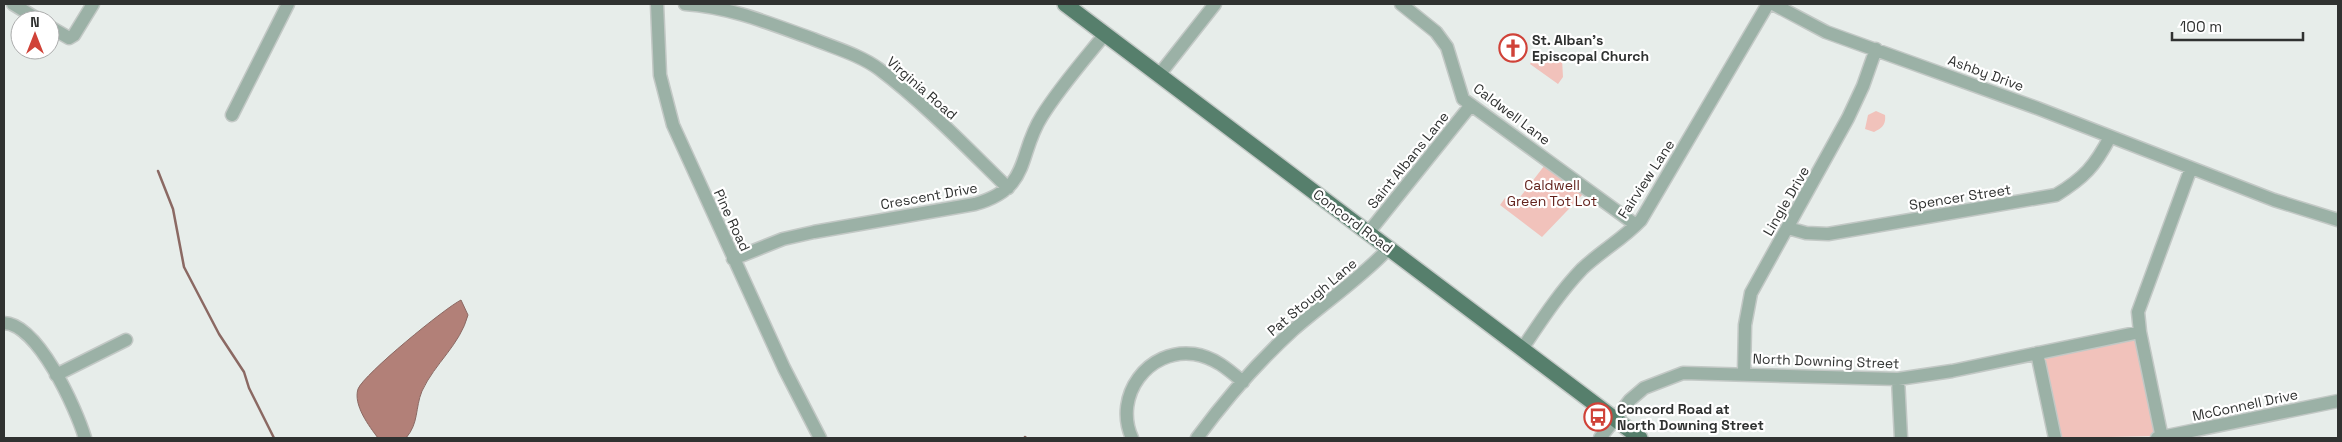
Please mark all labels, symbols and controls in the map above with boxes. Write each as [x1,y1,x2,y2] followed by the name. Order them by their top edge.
[10,10,60,60] north arrow
[2172,10,2303,42] scale bar
[30,13,40,31] text: N
[2180,17,2222,36] text: 100 m
[1532,31,1649,65] place label: St. Alban's Episcopal Church
[1498,33,1528,63] church icon: St. Alban's Episcopal Church
[1946,51,2026,95] street label: Ashby Drive
[883,52,961,124] street label: Virginia Road
[1470,79,1554,149] street label: Caldwell Lane
[1363,108,1453,212] street label: Saint Albans Lane
[1614,136,1678,222] street label: Fairview Lane
[1759,163,1813,239] street label: Lingle Drive
[1507,176,1597,210] park label: Caldwell Green Tot Lot
[879,179,979,213] street label: Crescent Drive
[1908,180,2012,214] street label: Spencer Street
[1310,185,1396,257] street label: Concord Road
[710,186,754,254] street label: Pine Road
[1263,254,1361,340] street label: Pat Stough Lane
[1752,349,1900,373] street label: North Downing Street
[2191,385,2299,425] street label: McConnell Drive
[1617,400,1764,434] place label: Concord Road at North Downing Street
[1583,402,1613,432] bus stop icon: Concord Road at North Downing Street

